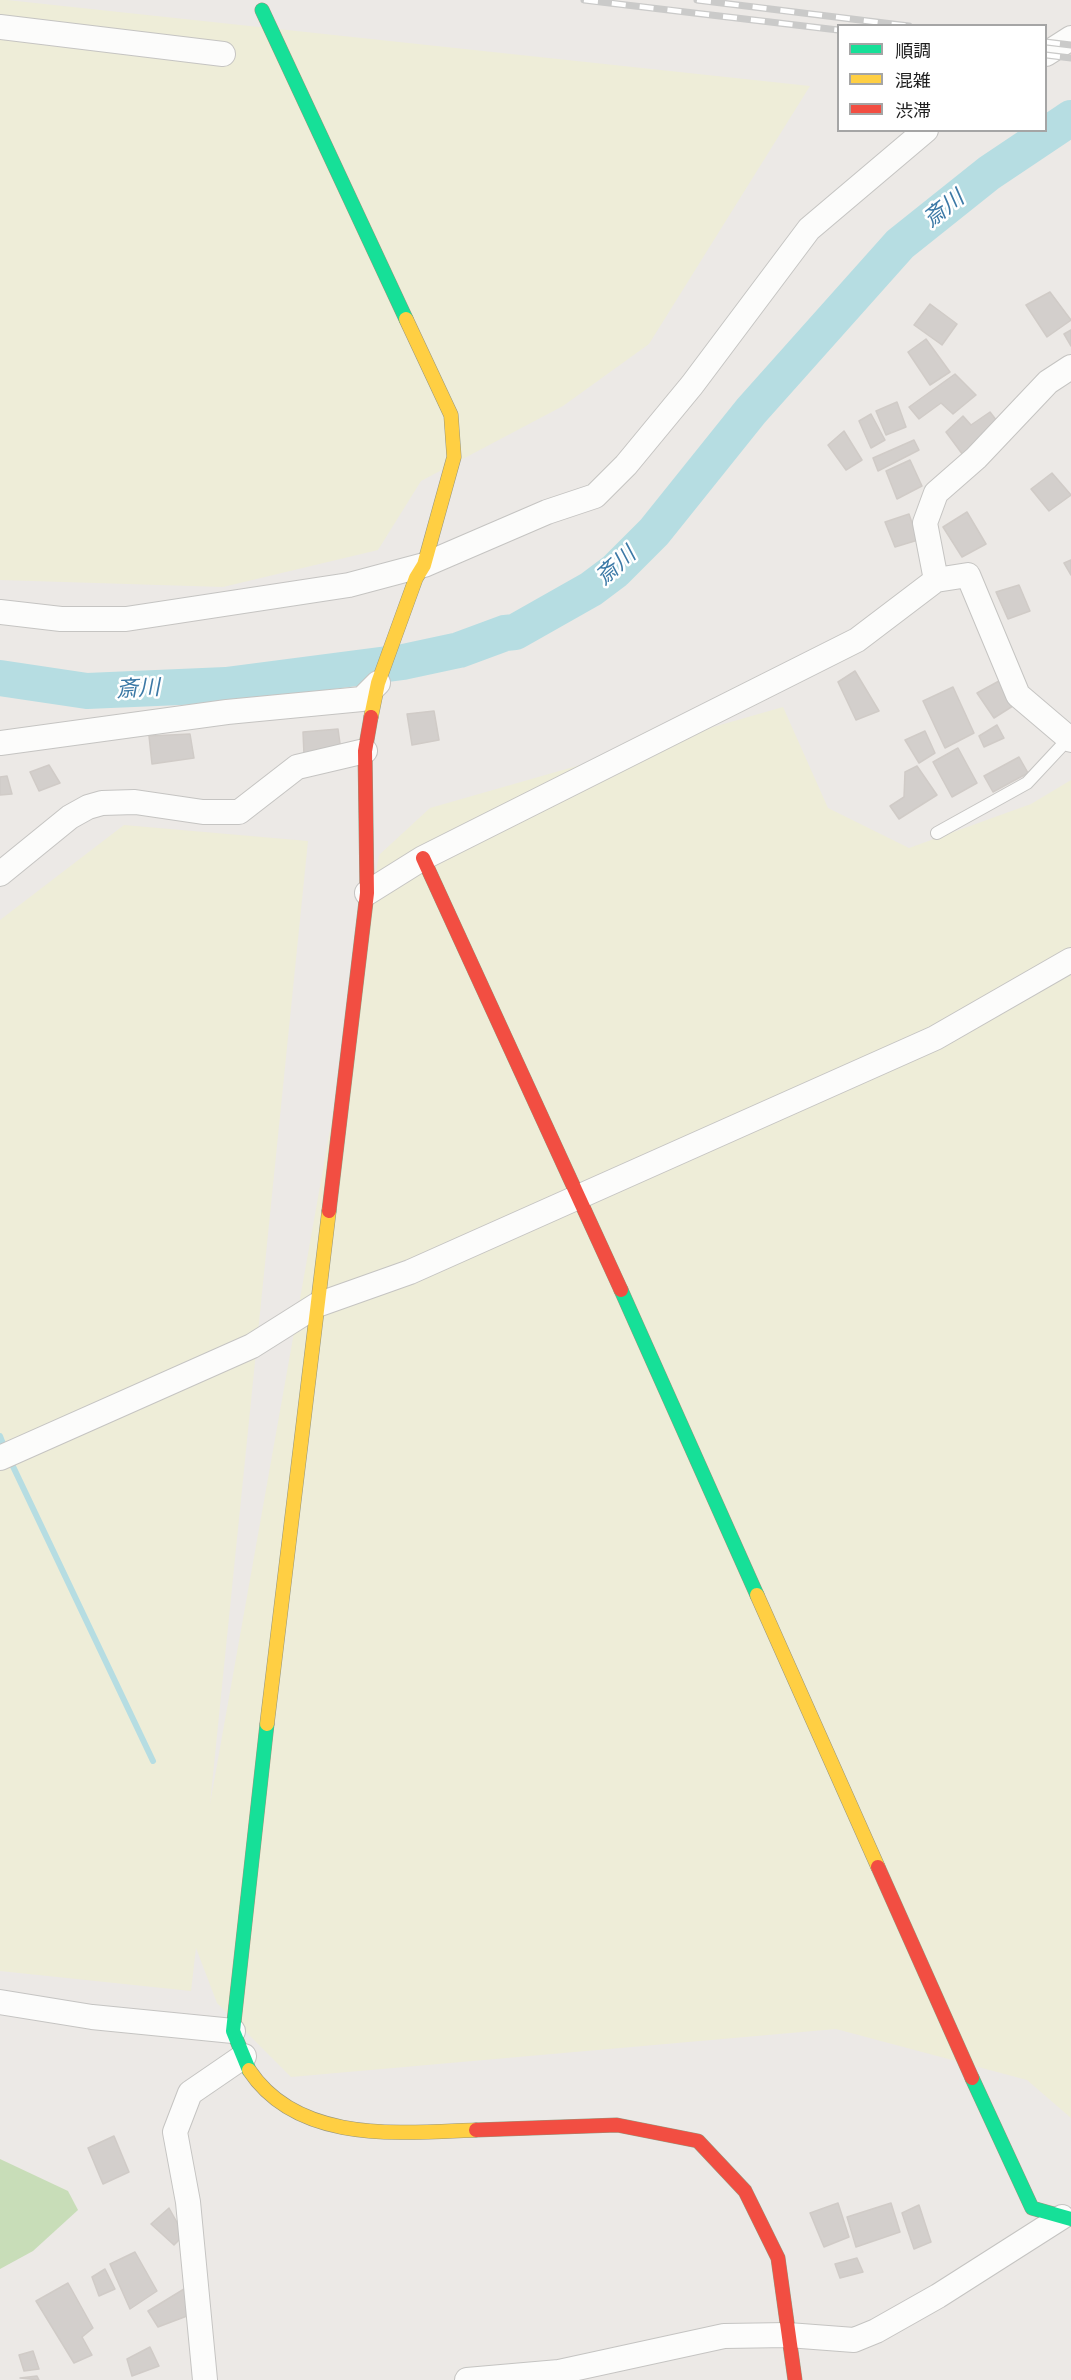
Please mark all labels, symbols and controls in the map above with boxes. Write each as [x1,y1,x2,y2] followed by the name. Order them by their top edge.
[837,24,1047,132] legend
[895,40,931,61] text: 順調
[895,70,931,91] text: 混雑
[895,100,931,121] text: 渋滞
[919,185,969,233] water label: 斎川
[591,541,641,591] water label: 斎川
[115,675,161,703] water label: 斎川

